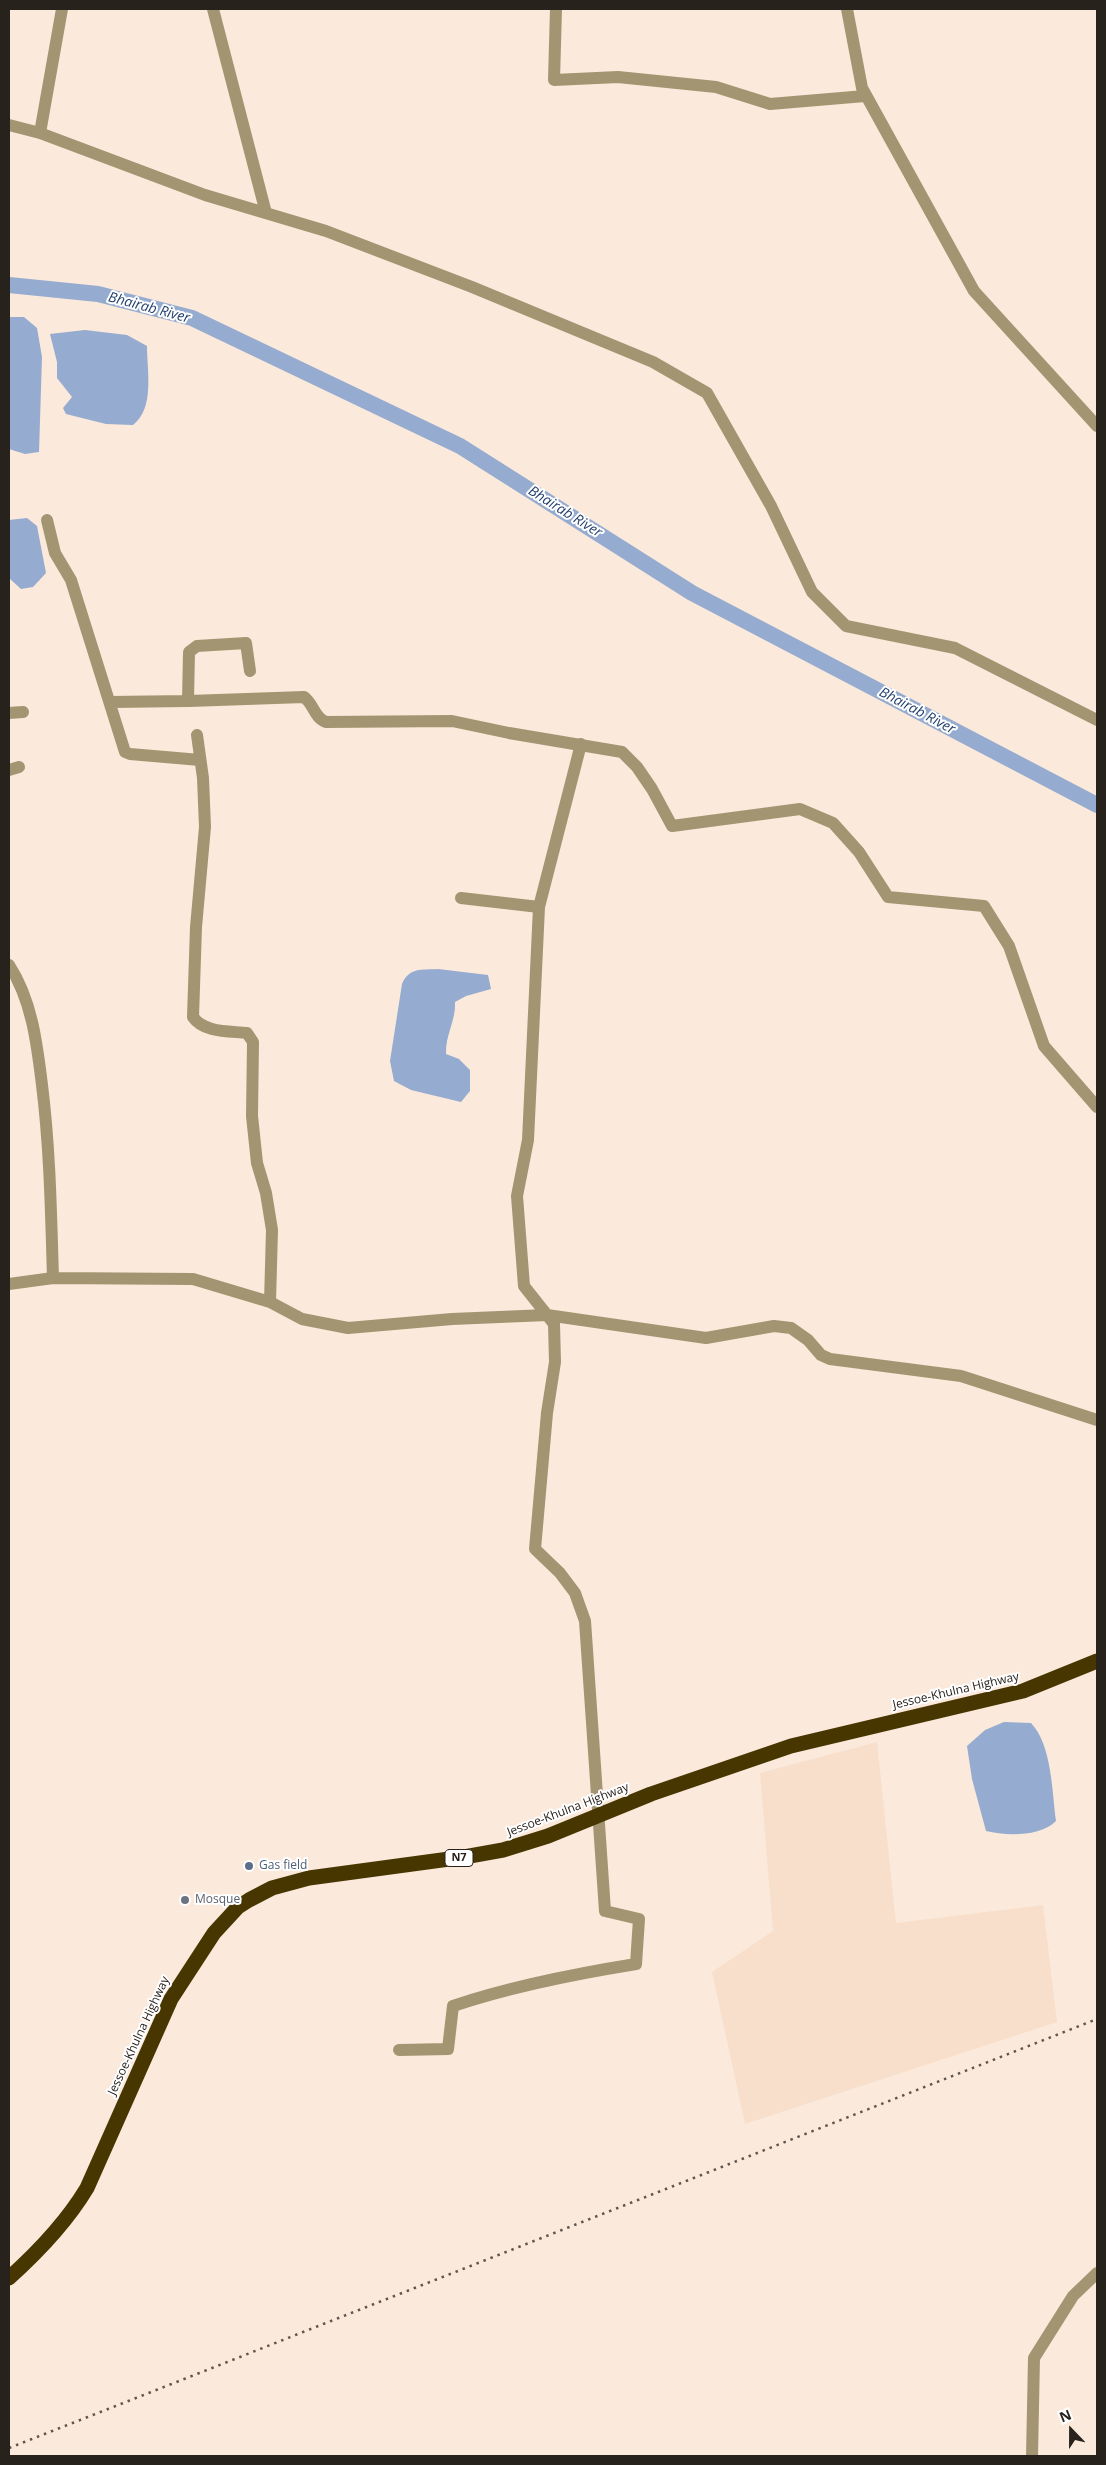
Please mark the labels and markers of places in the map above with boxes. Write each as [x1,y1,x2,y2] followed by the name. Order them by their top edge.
[259,1859,307,1873] place label: Gas field
[243,1860,255,1872] marker: Gas field
[195,1893,240,1907] place label: Mosque
[179,1894,191,1906] marker: Mosque

